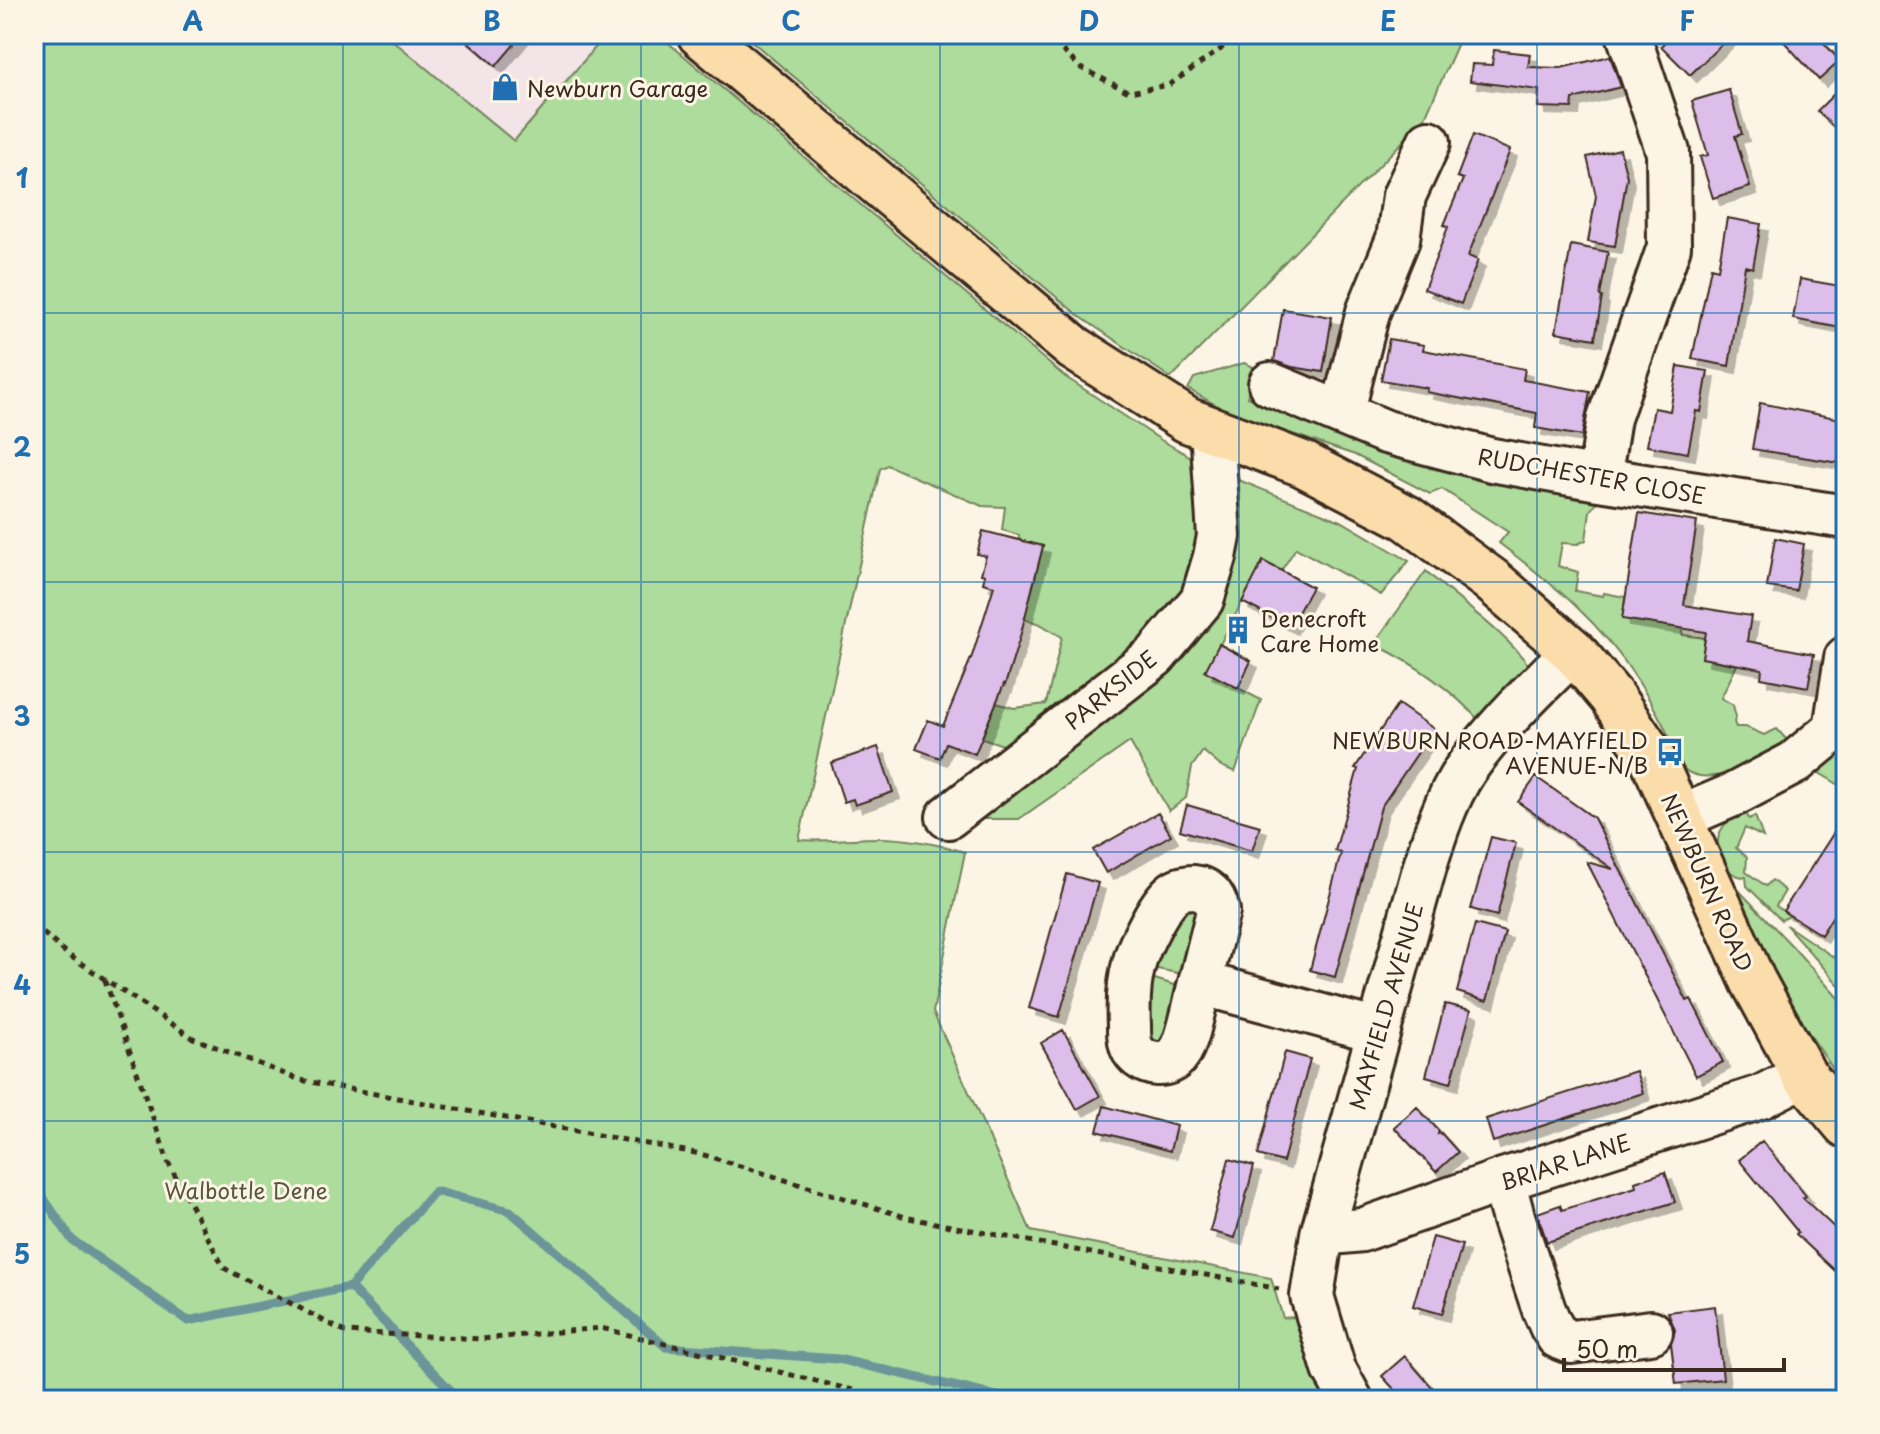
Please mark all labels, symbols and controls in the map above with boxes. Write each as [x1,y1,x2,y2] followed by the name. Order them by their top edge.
[183,1,203,40] text: A
[483,1,501,40] text: B
[781,1,801,40] text: C
[1079,1,1099,40] text: D
[1380,1,1396,40] text: E
[1679,1,1695,40] text: F
[527,71,708,104] place label: Newburn Garage
[490,72,520,102] shop icon: Newburn Garage
[16,158,28,197] text: 1
[13,427,31,466] text: 2
[1476,439,1708,511] street label: RUDCHESTER CLOSE
[1260,601,1379,659] place label: Denecroft Care Home
[1223,615,1253,645] building icon: Denecroft Care Home
[1057,641,1163,737] street label: PARKSIDE
[13,696,31,735] text: 3
[1332,723,1648,781] place label: NEWBURN ROAD-MAYFIELD AVENUE-N/B
[1655,737,1685,767] bus stop icon: NEWBURN ROAD-MAYFIELD AVENUE-N/B
[1654,788,1762,976] street label: NEWBURN ROAD
[1340,899,1430,1113] street label: MAYFIELD AVENUE
[13,965,31,1004] text: 4
[1495,1124,1635,1198] street label: BRIAR LANE
[164,1173,328,1206] park label: Walbottle Dene
[14,1234,30,1273] text: 5
[1564,1322,1784,1372] scale bar
[1576,1330,1638,1366] text: 50 m

